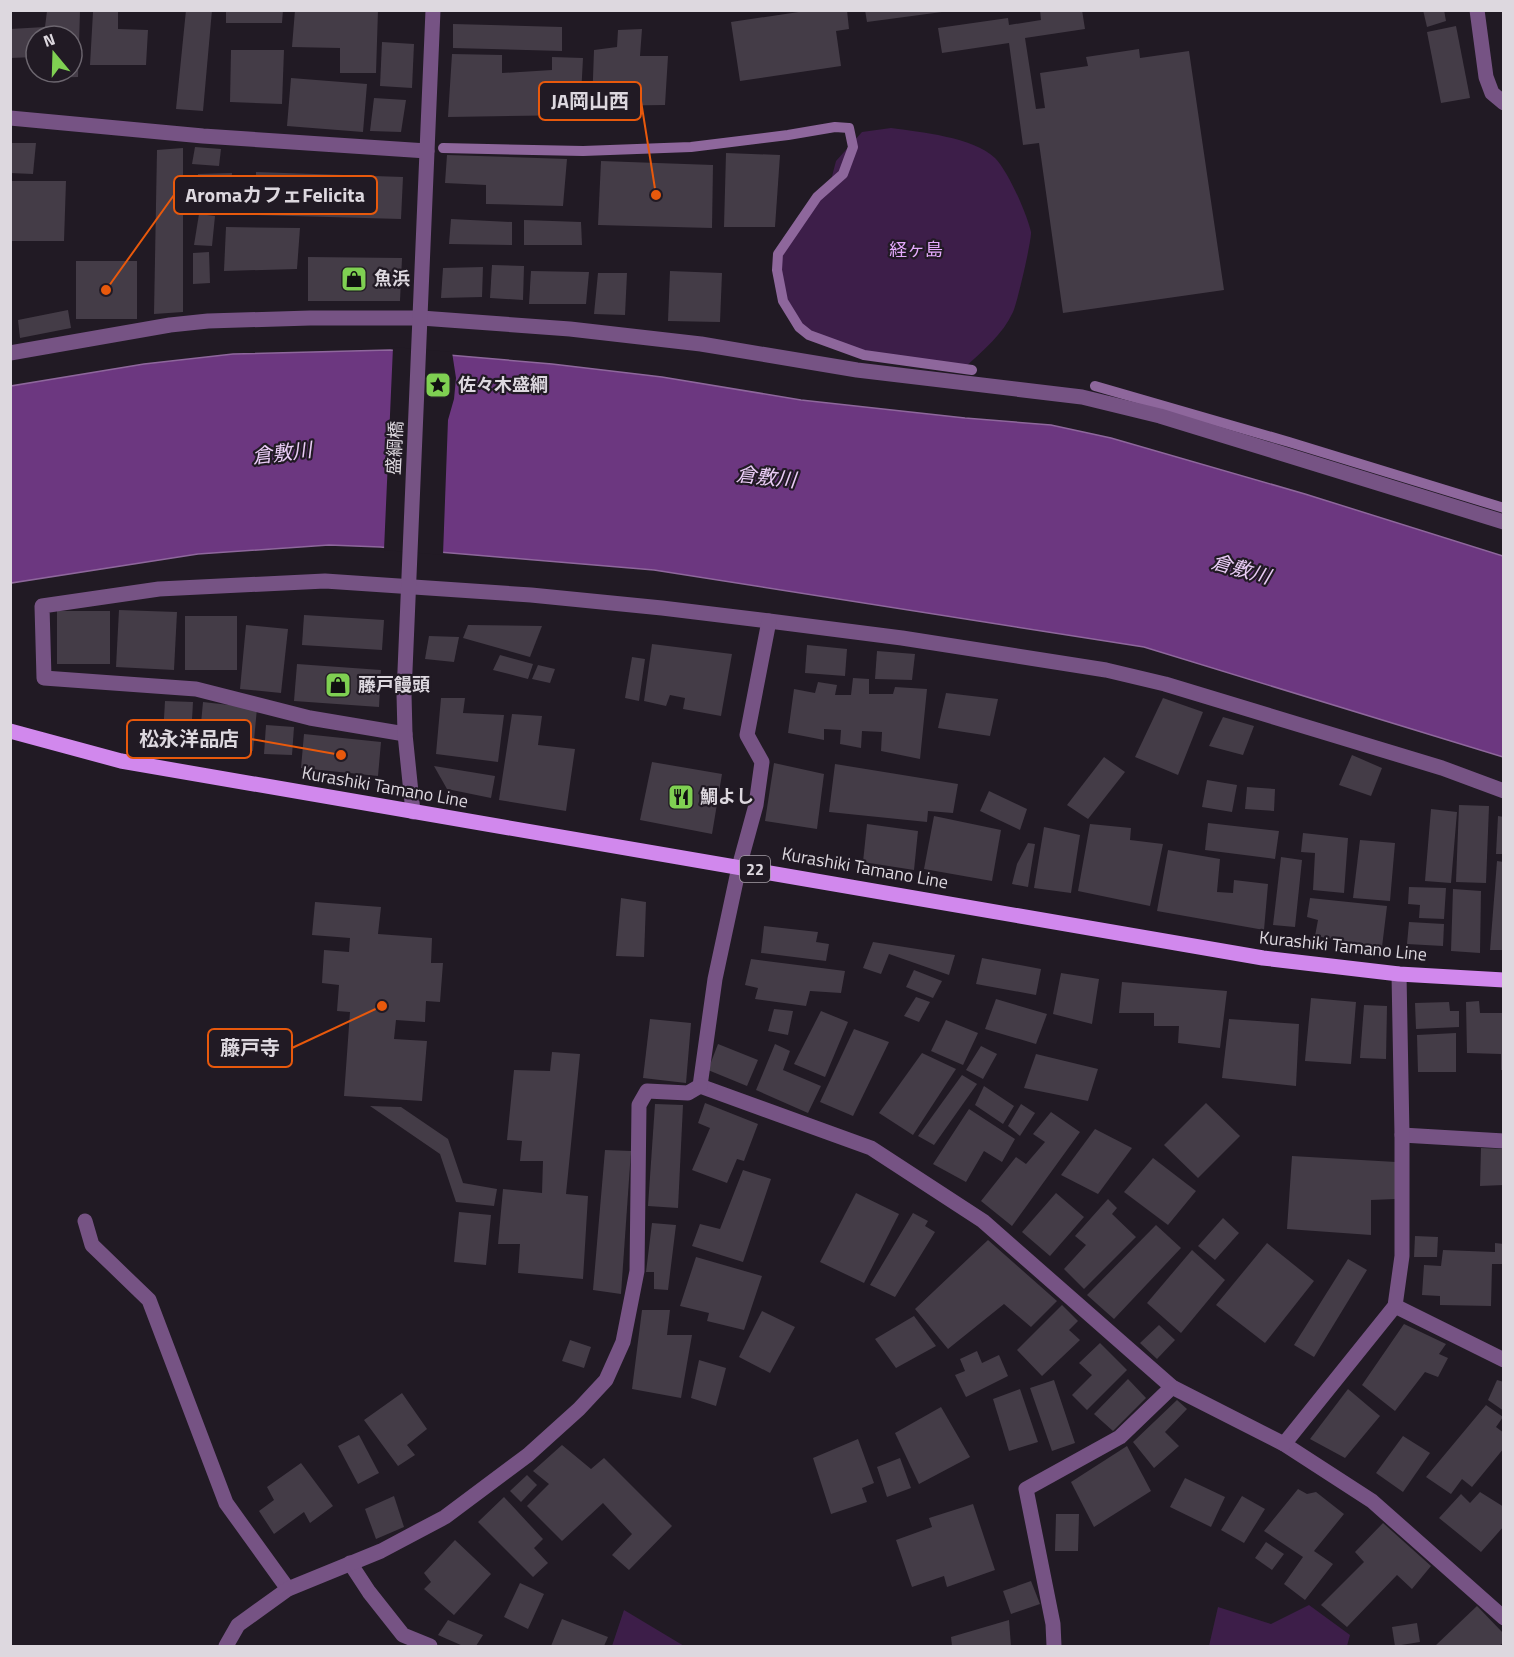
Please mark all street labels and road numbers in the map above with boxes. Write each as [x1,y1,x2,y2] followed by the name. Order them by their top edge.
[380,420,409,476] street label: 盛綱橋
[300,759,471,814] street label: Kurashiki Tamano Line
[780,840,951,895] street label: Kurashiki Tamano Line
[740,856,770,882] road number: 22
[1258,923,1428,968] street label: Kurashiki Tamano Line

